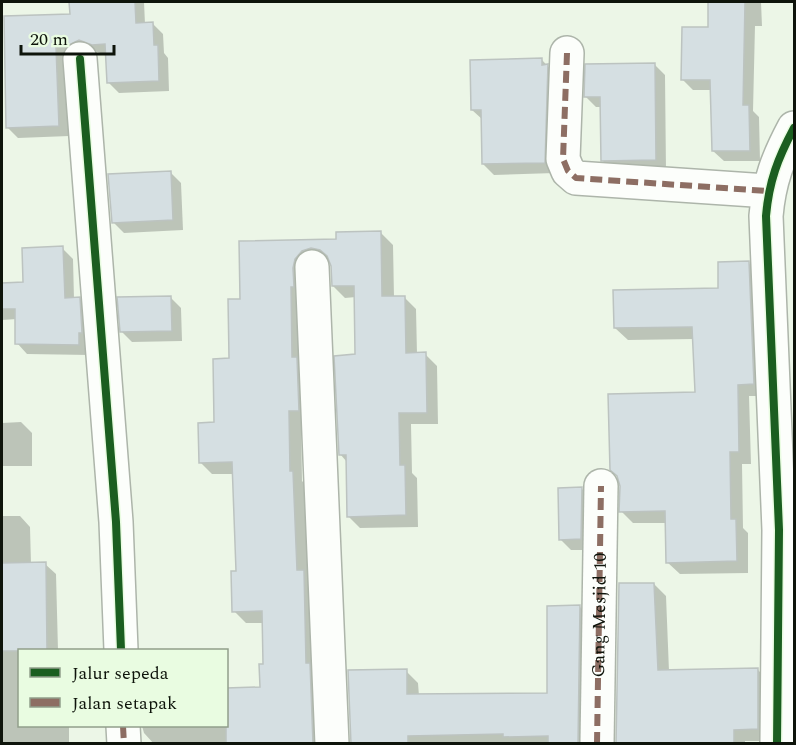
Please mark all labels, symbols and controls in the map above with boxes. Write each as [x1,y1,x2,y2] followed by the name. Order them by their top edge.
[21,18,114,56] scale bar
[30,26,68,53] text: 20 m
[585,552,614,678] street label: Gang Mesjid 10
[18,649,228,727] legend
[72,660,169,687] text: Jalur sepeda
[72,690,177,717] text: Jalan setapak

